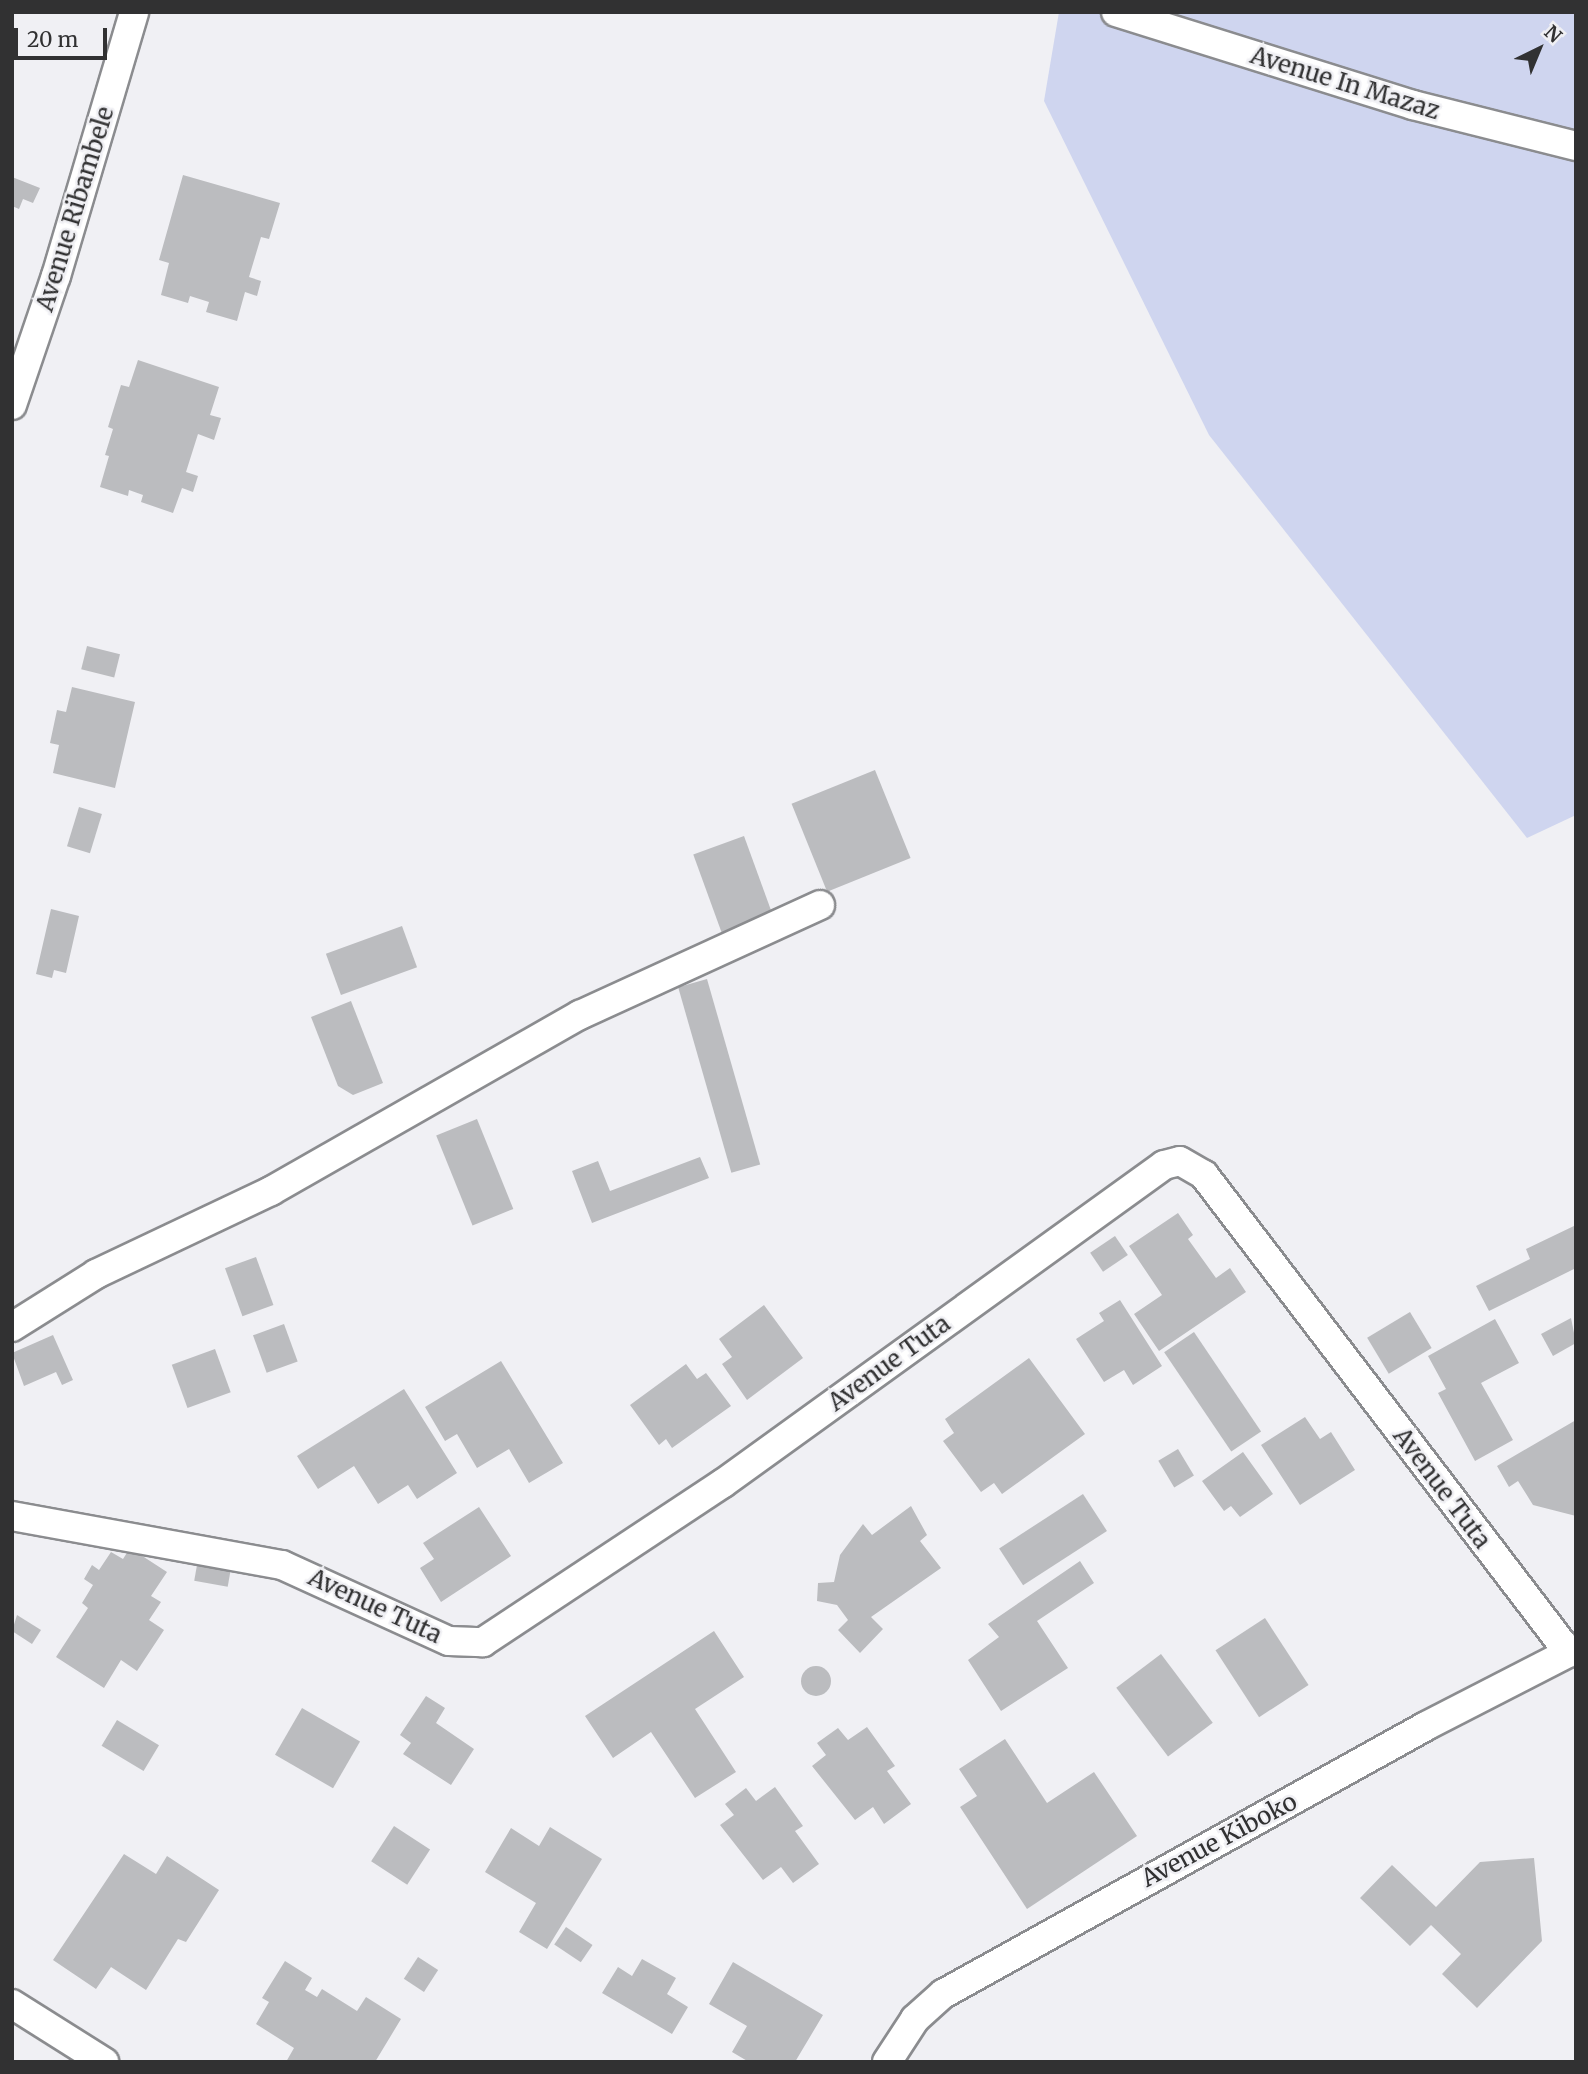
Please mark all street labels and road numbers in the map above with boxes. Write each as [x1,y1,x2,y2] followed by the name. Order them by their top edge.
[1247,41,1443,125] street label: Avenue In Mazaz
[30,103,120,315] street label: Avenue Ribambele
[822,1309,956,1417] street label: Avenue Tuta
[1387,1422,1497,1554] street label: Avenue Tuta
[304,1563,446,1649] street label: Avenue Tuta
[1136,1787,1302,1893] street label: Avenue Kiboko

